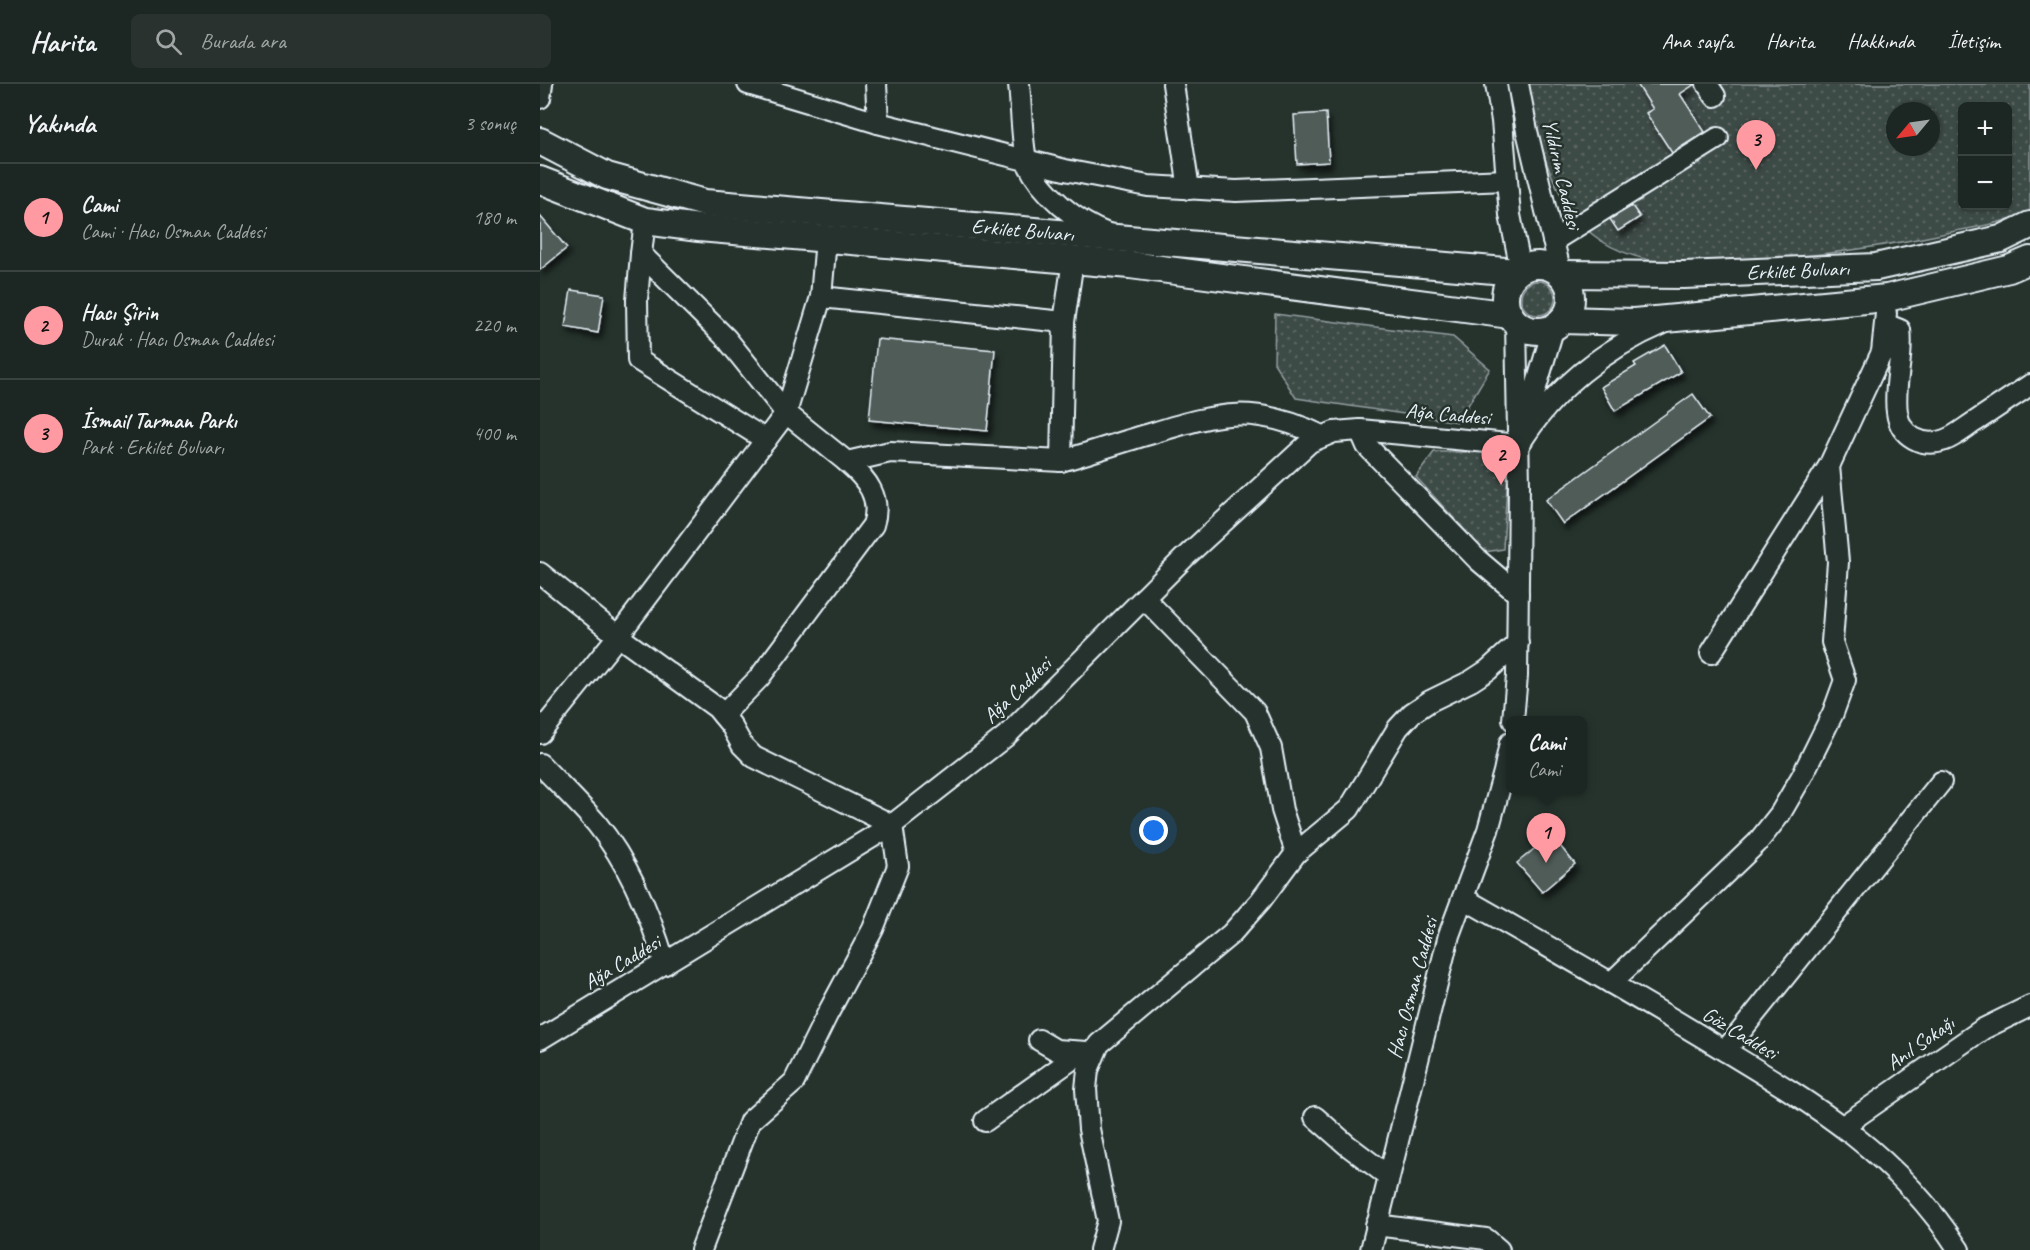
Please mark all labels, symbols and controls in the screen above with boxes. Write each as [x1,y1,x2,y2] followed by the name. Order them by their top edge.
[131,14,551,68] search box
[30,24,95,59] text: Harita
[152,25,185,58] icon: search
[200,27,286,55] text: Burada ara
[1662,28,1733,54] text: Ana sayfa
[1766,28,1814,54] text: Harita
[1847,28,1915,54] text: Hakkında
[1948,28,2000,54] text: İletişim
[1886,102,1940,156] north arrow
[1958,102,2012,210] map controls
[1958,102,2012,156] button: +
[24,107,95,140] text: Yakında
[465,111,516,136] text: 3 sonuç
[1537,116,1588,235] street label: Yıldırım Caddesi
[1736,120,1776,170] pin: 3
[1958,156,2012,210] button: −
[81,191,118,219] text: Cami
[39,205,48,230] text: 1
[473,205,516,230] text: 180 m
[970,213,1076,247] street label: Erkilet Bulvarı
[81,219,265,244] text: Cami · Hacı Osman Caddesi
[1746,255,1851,285] street label: Erkilet Bulvarı
[81,299,158,327] text: Hacı Şirin
[39,313,48,338] text: 2
[473,313,516,338] text: 220 m
[81,327,274,352] text: Durak · Hacı Osman Caddesi
[1405,397,1495,431] street label: Ağa Caddesi
[81,407,237,435] text: İsmail Tarman Parkı
[39,421,48,446] text: 3
[473,421,516,446] text: 400 m
[81,435,224,460] text: Park · Erkilet Bulvarı
[1482,436,1520,485] pin: 2
[977,649,1059,729] street label: Ağa Caddesi
[1506,716,1587,794] popup
[1528,729,1565,757] text: Cami
[1528,757,1561,782] text: Cami
[1526,814,1566,863] pin: 1
[1139,816,1168,845] your location
[1381,912,1444,1061] street label: Hacı Osman Caddesi
[579,927,668,995] street label: Ağa Caddesi
[1698,1001,1785,1067] street label: Göz Caddesi
[1881,1010,1960,1076] street label: Anıl Sokağı

